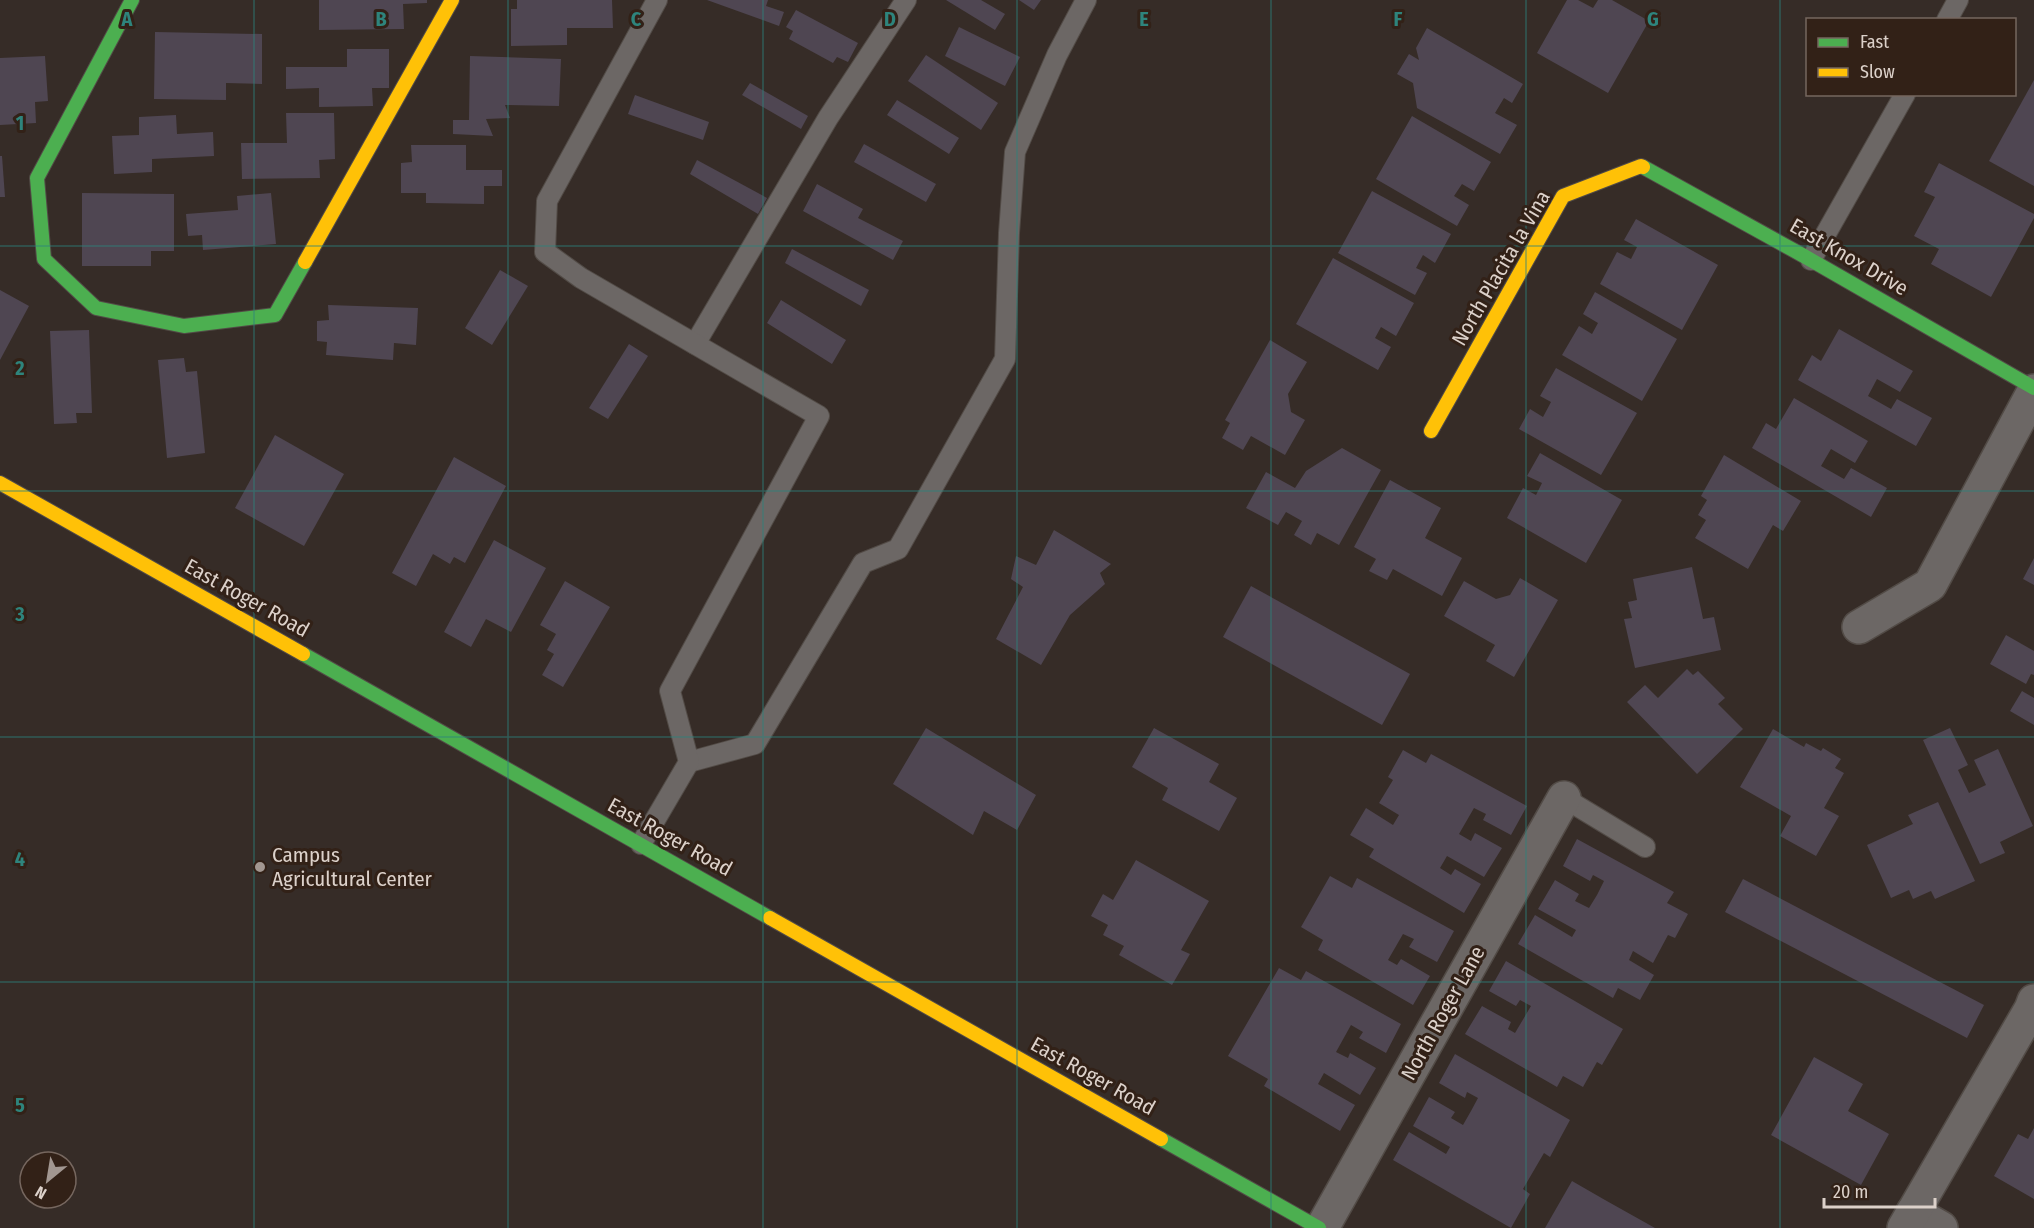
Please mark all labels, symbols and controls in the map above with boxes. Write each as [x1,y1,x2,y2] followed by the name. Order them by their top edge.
[121,7,134,31] text: A
[375,7,387,31] text: B
[631,7,642,31] text: C
[884,7,896,31] text: D
[1139,7,1149,31] text: E
[1394,7,1403,31] text: F
[1647,7,1659,31] text: G
[1806,18,2016,96] legend
[1860,31,1889,53] text: Fast
[1860,61,1895,83] text: Slow
[16,111,24,135] text: 1
[1446,186,1556,350] street label: North Placita la Vina
[1785,213,1913,301] street label: East Knox Drive
[14,356,25,380] text: 2
[180,553,314,643] street label: East Roger Road
[14,602,25,626] text: 3
[603,792,737,882] street label: East Roger Road
[272,842,433,892] place label: Campus Agricultural Center
[15,847,25,871] text: 4
[253,860,267,874] marker: Campus Agricultural Center
[1395,941,1491,1085] street label: North Roger Lane
[1026,1031,1160,1121] street label: East Roger Road
[15,1093,25,1117] text: 5
[18,1150,78,1210] north arrow
[1824,1171,1935,1209] scale bar
[1833,1181,1868,1203] text: 20 m
[32,1182,50,1203] text: N

